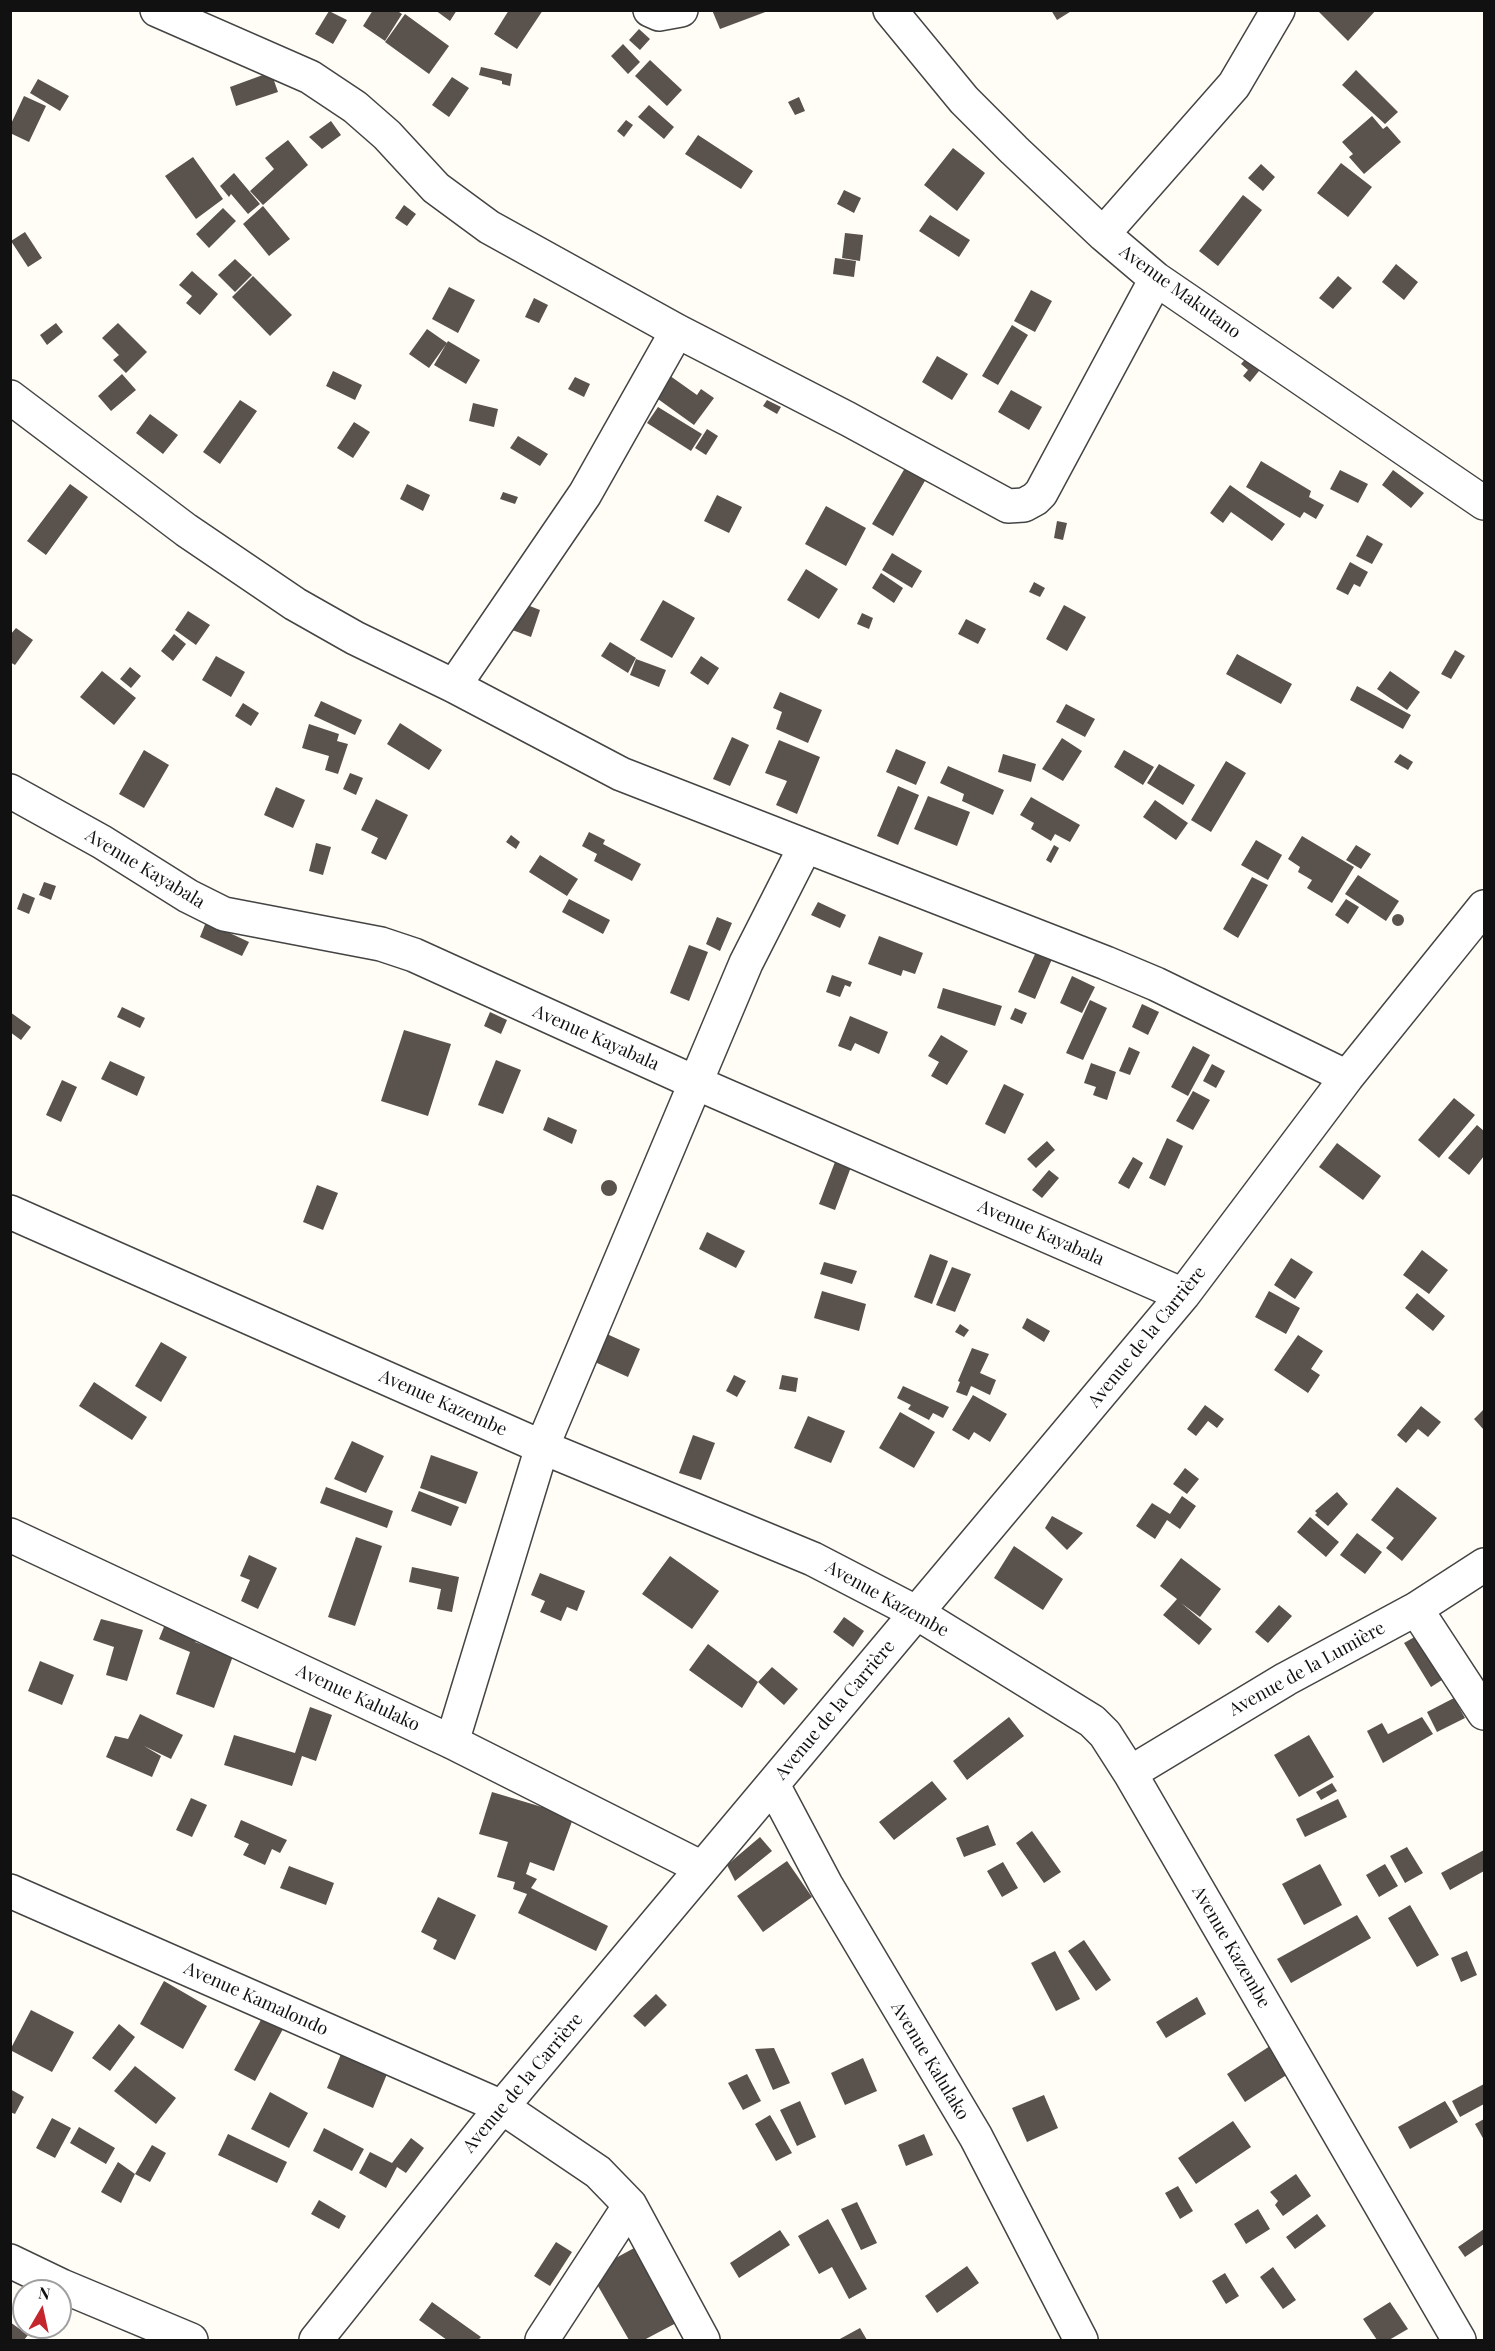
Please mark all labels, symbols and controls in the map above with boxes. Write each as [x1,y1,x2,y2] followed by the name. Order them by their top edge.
[1115,241,1245,343] street label: Avenue Makutano
[81,825,209,913] street label: Avenue Kayabala
[530,1001,662,1075] street label: Avenue Kayabala
[975,1196,1107,1270] street label: Avenue Kayabala
[1084,1262,1210,1412] street label: Avenue de la Carrière
[376,1365,510,1441] street label: Avenue Kazembe
[822,1556,952,1642] street label: Avenue Kazembe
[1225,1617,1389,1721] street label: Avenue de la Lumière
[770,1636,900,1784] street label: Avenue de la Carrière
[293,1660,423,1736] street label: Avenue Kalulako
[1187,1882,1275,2012] street label: Avenue Kazembe
[181,1958,331,2040] street label: Avenue Kamalondo
[886,1998,974,2124] street label: Avenue Kalulako
[458,2009,588,2157] street label: Avenue de la Carrière
[12,2279,72,2339] north arrow
[37,2281,52,2304] text: N

